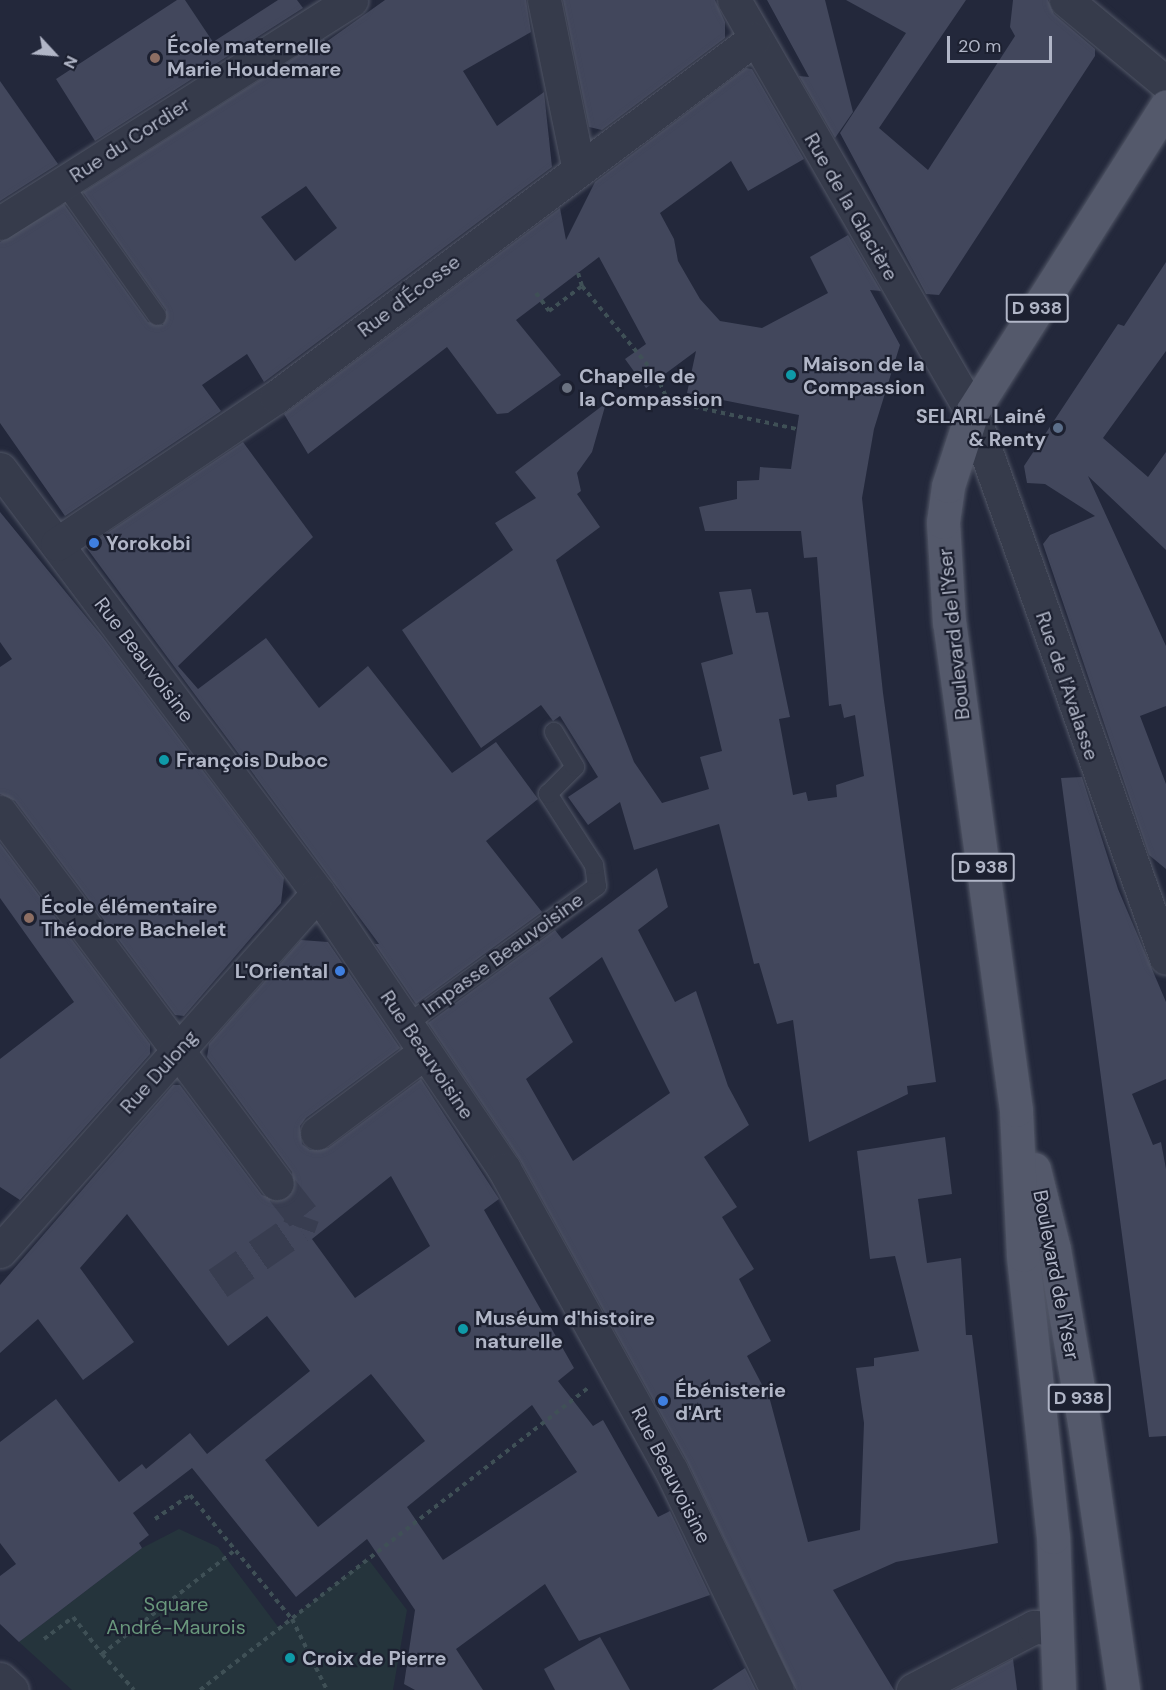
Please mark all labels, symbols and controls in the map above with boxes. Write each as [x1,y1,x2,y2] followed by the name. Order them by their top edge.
[24,24,84,84] north arrow
[950,24,1055,62] scale bar
[167,34,341,81] place label: École maternelle Marie Houdemare
[958,34,1001,58] text: 20 m
[148,51,162,65] marker: École maternelle Marie Houdemare
[59,52,83,72] text: N
[65,92,195,188] street label: Rue du Cordier
[799,129,903,285] street label: Rue de la Glacière
[353,250,465,342] street label: Rue d'Écosse
[1006,293,1068,323] road number: D 938
[803,352,925,399] place label: Maison de la Compassion
[579,365,723,412] place label: Chapelle de la Compassion
[784,368,798,382] marker: Maison de la Compassion
[560,381,574,395] marker: Chapelle de la Compassion
[916,404,1046,451] place label: SELARL Lainé & Renty
[1051,421,1065,435] marker: SELARL Lainé & Renty
[106,531,191,555] place label: Yorokobi
[87,536,101,550] marker: Yorokobi
[933,547,975,721] street label: Boulevard de l'Yser
[89,593,199,727] street label: Rue Beauvoisine
[1030,609,1104,763] street label: Rue de l'Avalasse
[176,748,328,772] place label: François Duboc
[157,753,171,767] marker: François Duboc
[952,852,1014,882] road number: D 938
[418,888,588,1020] street label: Impasse Beauvoisine
[41,894,227,941] place label: École élémentaire Théodore Bachelet
[22,911,36,925] marker: École élémentaire Théodore Bachelet
[235,959,328,983] place label: L'Oriental
[333,964,347,978] marker: L'Oriental
[375,986,479,1124] street label: Rue Beauvoisine
[115,1025,203,1119] street label: Rue Dulong
[1028,1188,1084,1362] street label: Boulevard de l'Yser
[475,1306,655,1353] place label: Muséum d'histoire naturelle
[456,1322,470,1336] marker: Muséum d'histoire naturelle
[675,1378,786,1425] place label: Ébénisterie d'Art
[1048,1383,1110,1413] road number: D 938
[656,1394,670,1408] marker: Ébénisterie d'Art
[626,1403,716,1547] street label: Rue Beauvoisine
[106,1593,246,1640] park label: Square André-Maurois
[302,1646,446,1670] place label: Croix de Pierre
[283,1651,297,1665] marker: Croix de Pierre

